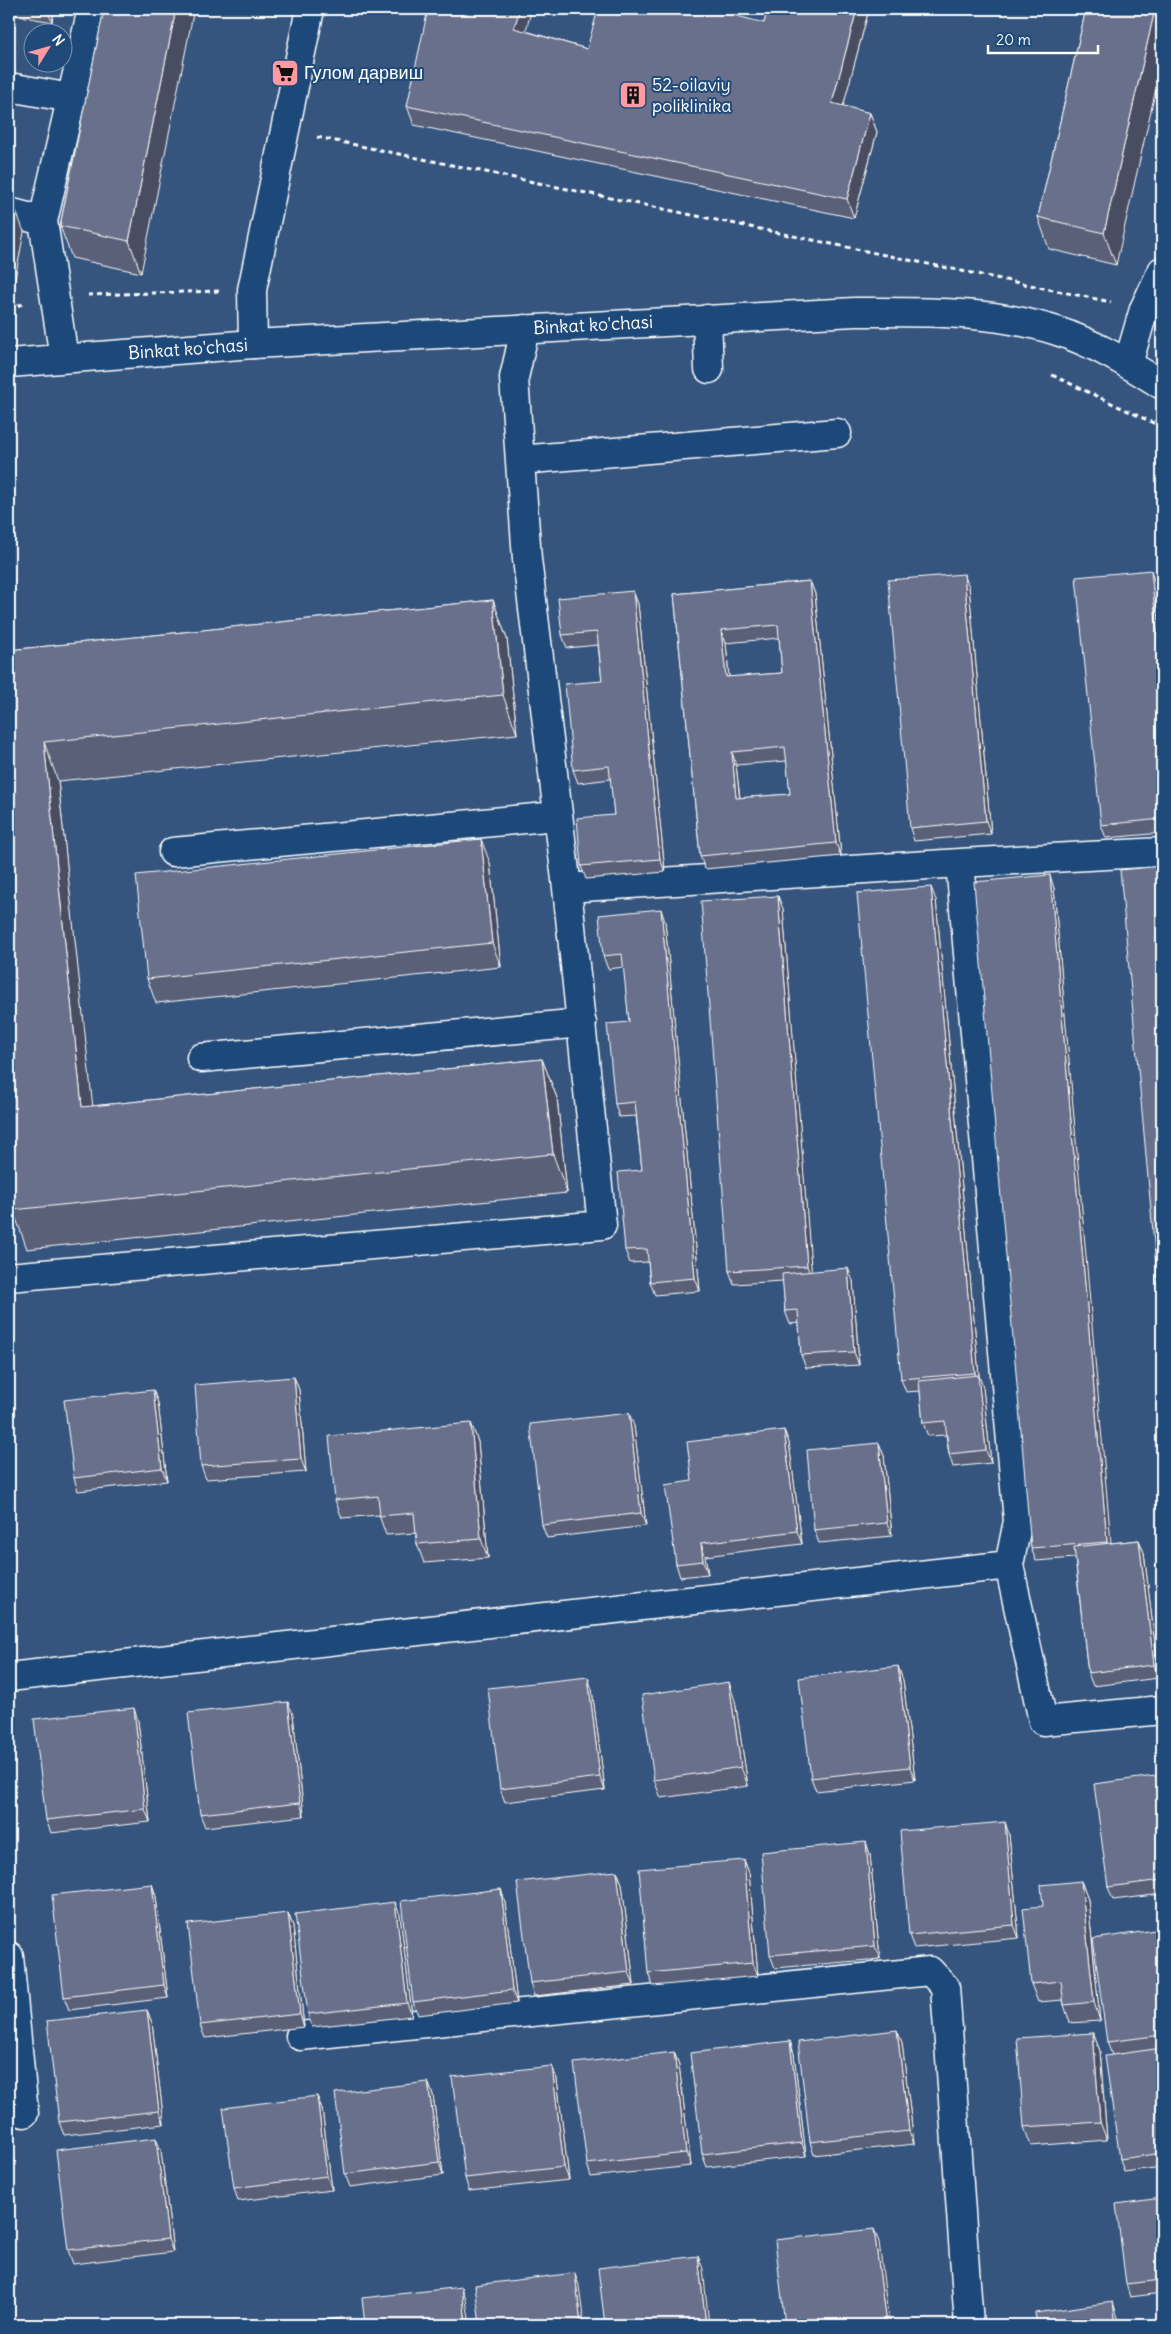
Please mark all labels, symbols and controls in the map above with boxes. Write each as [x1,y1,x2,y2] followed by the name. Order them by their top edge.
[22,22,72,72] north arrow
[988,22,1098,54] scale bar
[996,30,1031,49] text: 20 m
[48,31,68,49] text: N
[270,58,300,88] supermarket icon: Гулом дарвиш
[304,61,423,84] place label: Гулом дарвиш
[652,73,731,117] place label: 52-oilaviy poliklinika
[618,80,648,110] building icon: 52-oilaviy poliklinika
[532,310,654,339] street label: Binkat ko'chasi
[127,333,249,364] street label: Binkat ko'chasi

